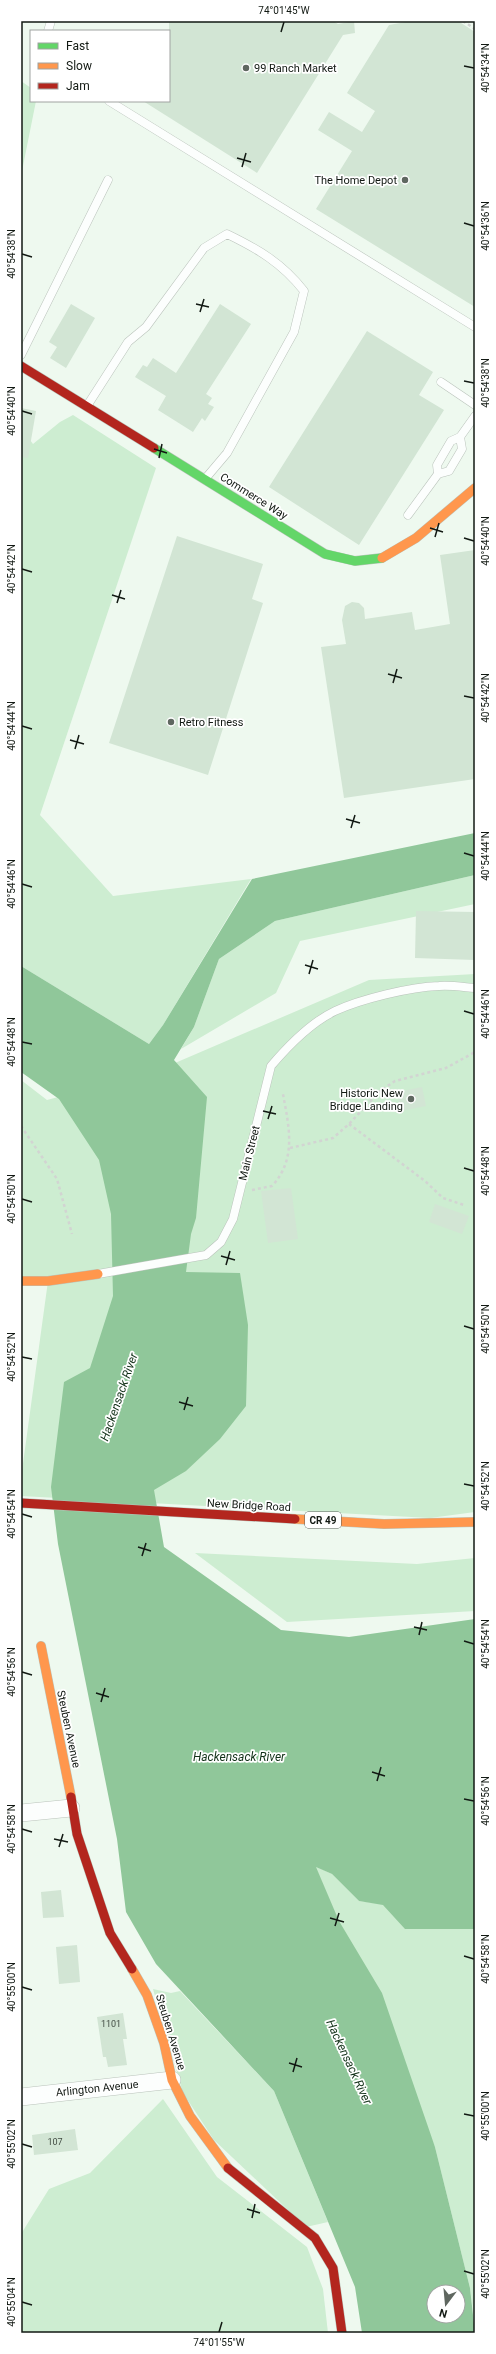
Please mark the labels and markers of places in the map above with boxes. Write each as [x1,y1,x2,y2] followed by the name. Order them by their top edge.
[254,62,337,75] place label: 99 Ranch Market
[241,63,251,73] marker: 99 Ranch Market
[314,174,397,187] place label: The Home Depot
[400,175,410,185] marker: The Home Depot
[179,716,244,729] place label: Retro Fitness
[166,717,176,727] marker: Retro Fitness
[330,1087,404,1113] place label: Historic New Bridge Landing
[406,1094,416,1104] marker: Historic New Bridge Landing

